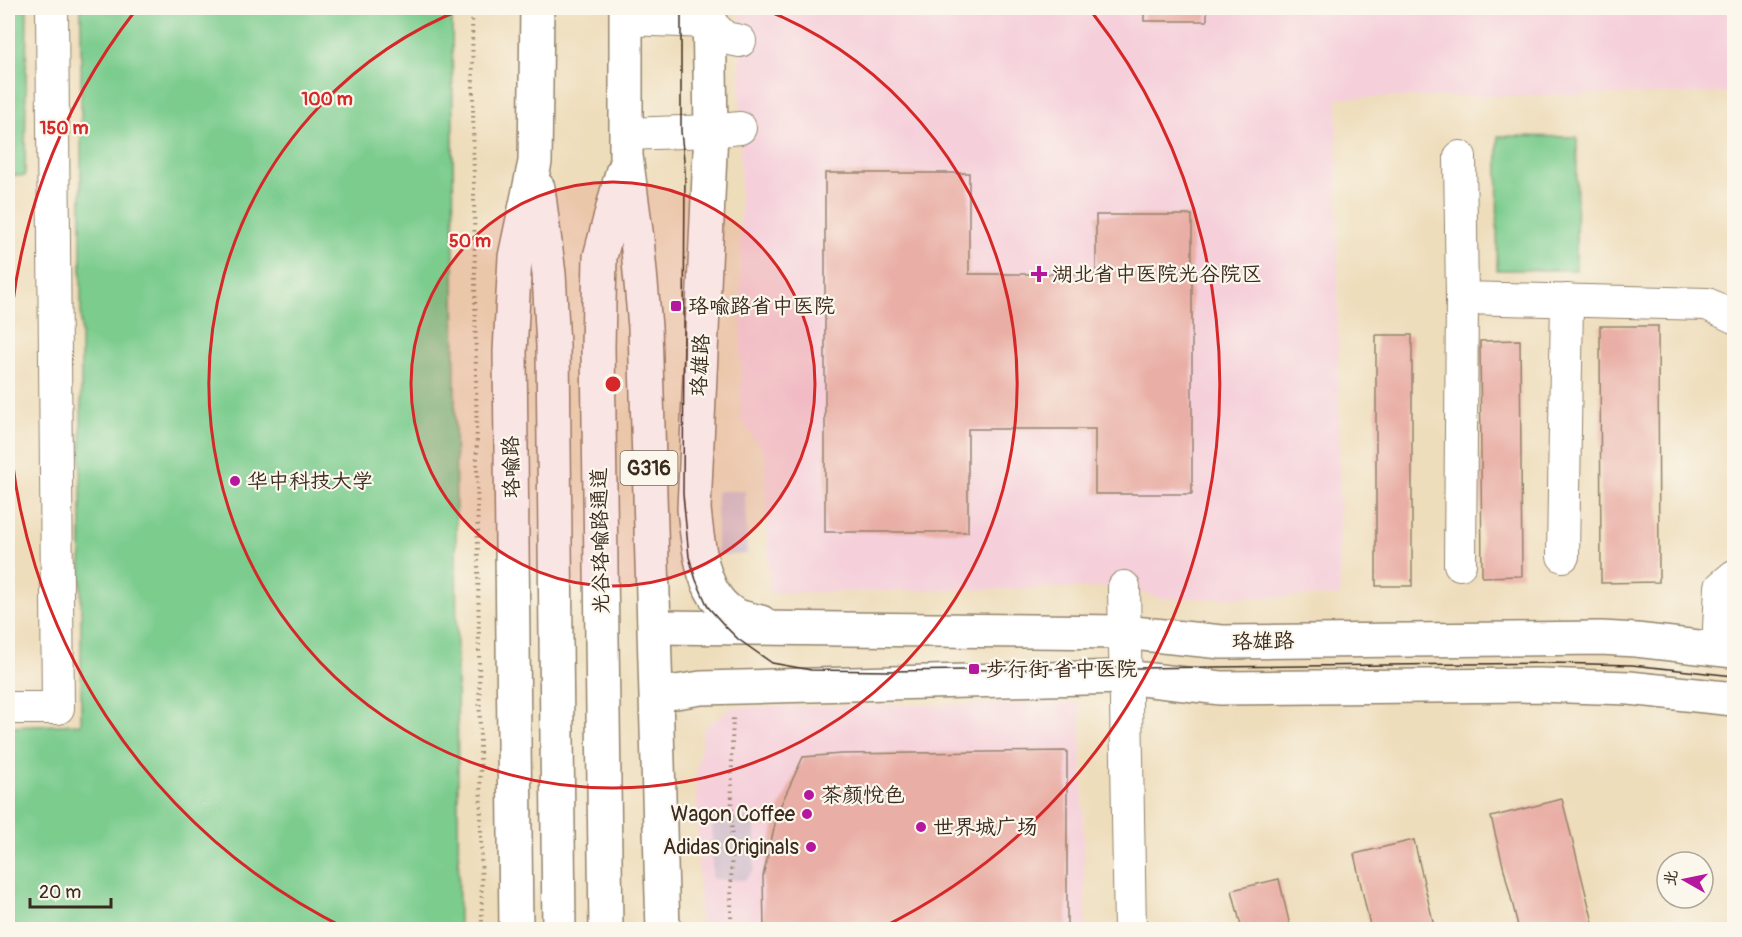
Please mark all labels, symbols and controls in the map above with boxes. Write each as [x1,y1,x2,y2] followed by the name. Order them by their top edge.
[301,88,353,111] text: 100 m
[40,117,89,140] text: 150 m
[449,230,491,253] text: 50 m
[1052,261,1262,288] place label: 湖北省中医院光谷院区
[1030,265,1048,283] marker: 湖北省中医院光谷院区
[688,293,835,320] place label: 珞喻路省中医院
[669,299,683,313] marker: 珞喻路省中医院
[685,333,716,397] street label: 珞雄路
[603,374,623,394] centre of rings
[497,435,526,499] street label: 珞喻路
[620,451,678,485] road number: G316
[586,467,615,615] street label: 光谷珞喻路通道
[247,468,373,495] place label: 华中科技大学
[228,474,242,488] marker: 华中科技大学
[1231,627,1295,656] street label: 珞雄路
[986,656,1138,683] place label: 步行街 省中医院
[967,662,981,676] marker: 步行街 省中医院
[821,782,905,809] place label: 茶颜悦色
[802,788,816,802] marker: 茶颜悦色
[671,801,796,828] place label: Wagon Coffee
[800,807,814,821] marker: Wagon Coffee
[933,814,1038,841] place label: 世界城广场
[914,820,928,834] marker: 世界城广场
[663,834,800,861] place label: Adidas Originals
[804,840,818,854] marker: Adidas Originals
[1655,850,1715,910] north arrow
[1660,868,1682,887] text: 北
[30,871,111,909] scale bar
[39,881,81,904] text: 20 m

